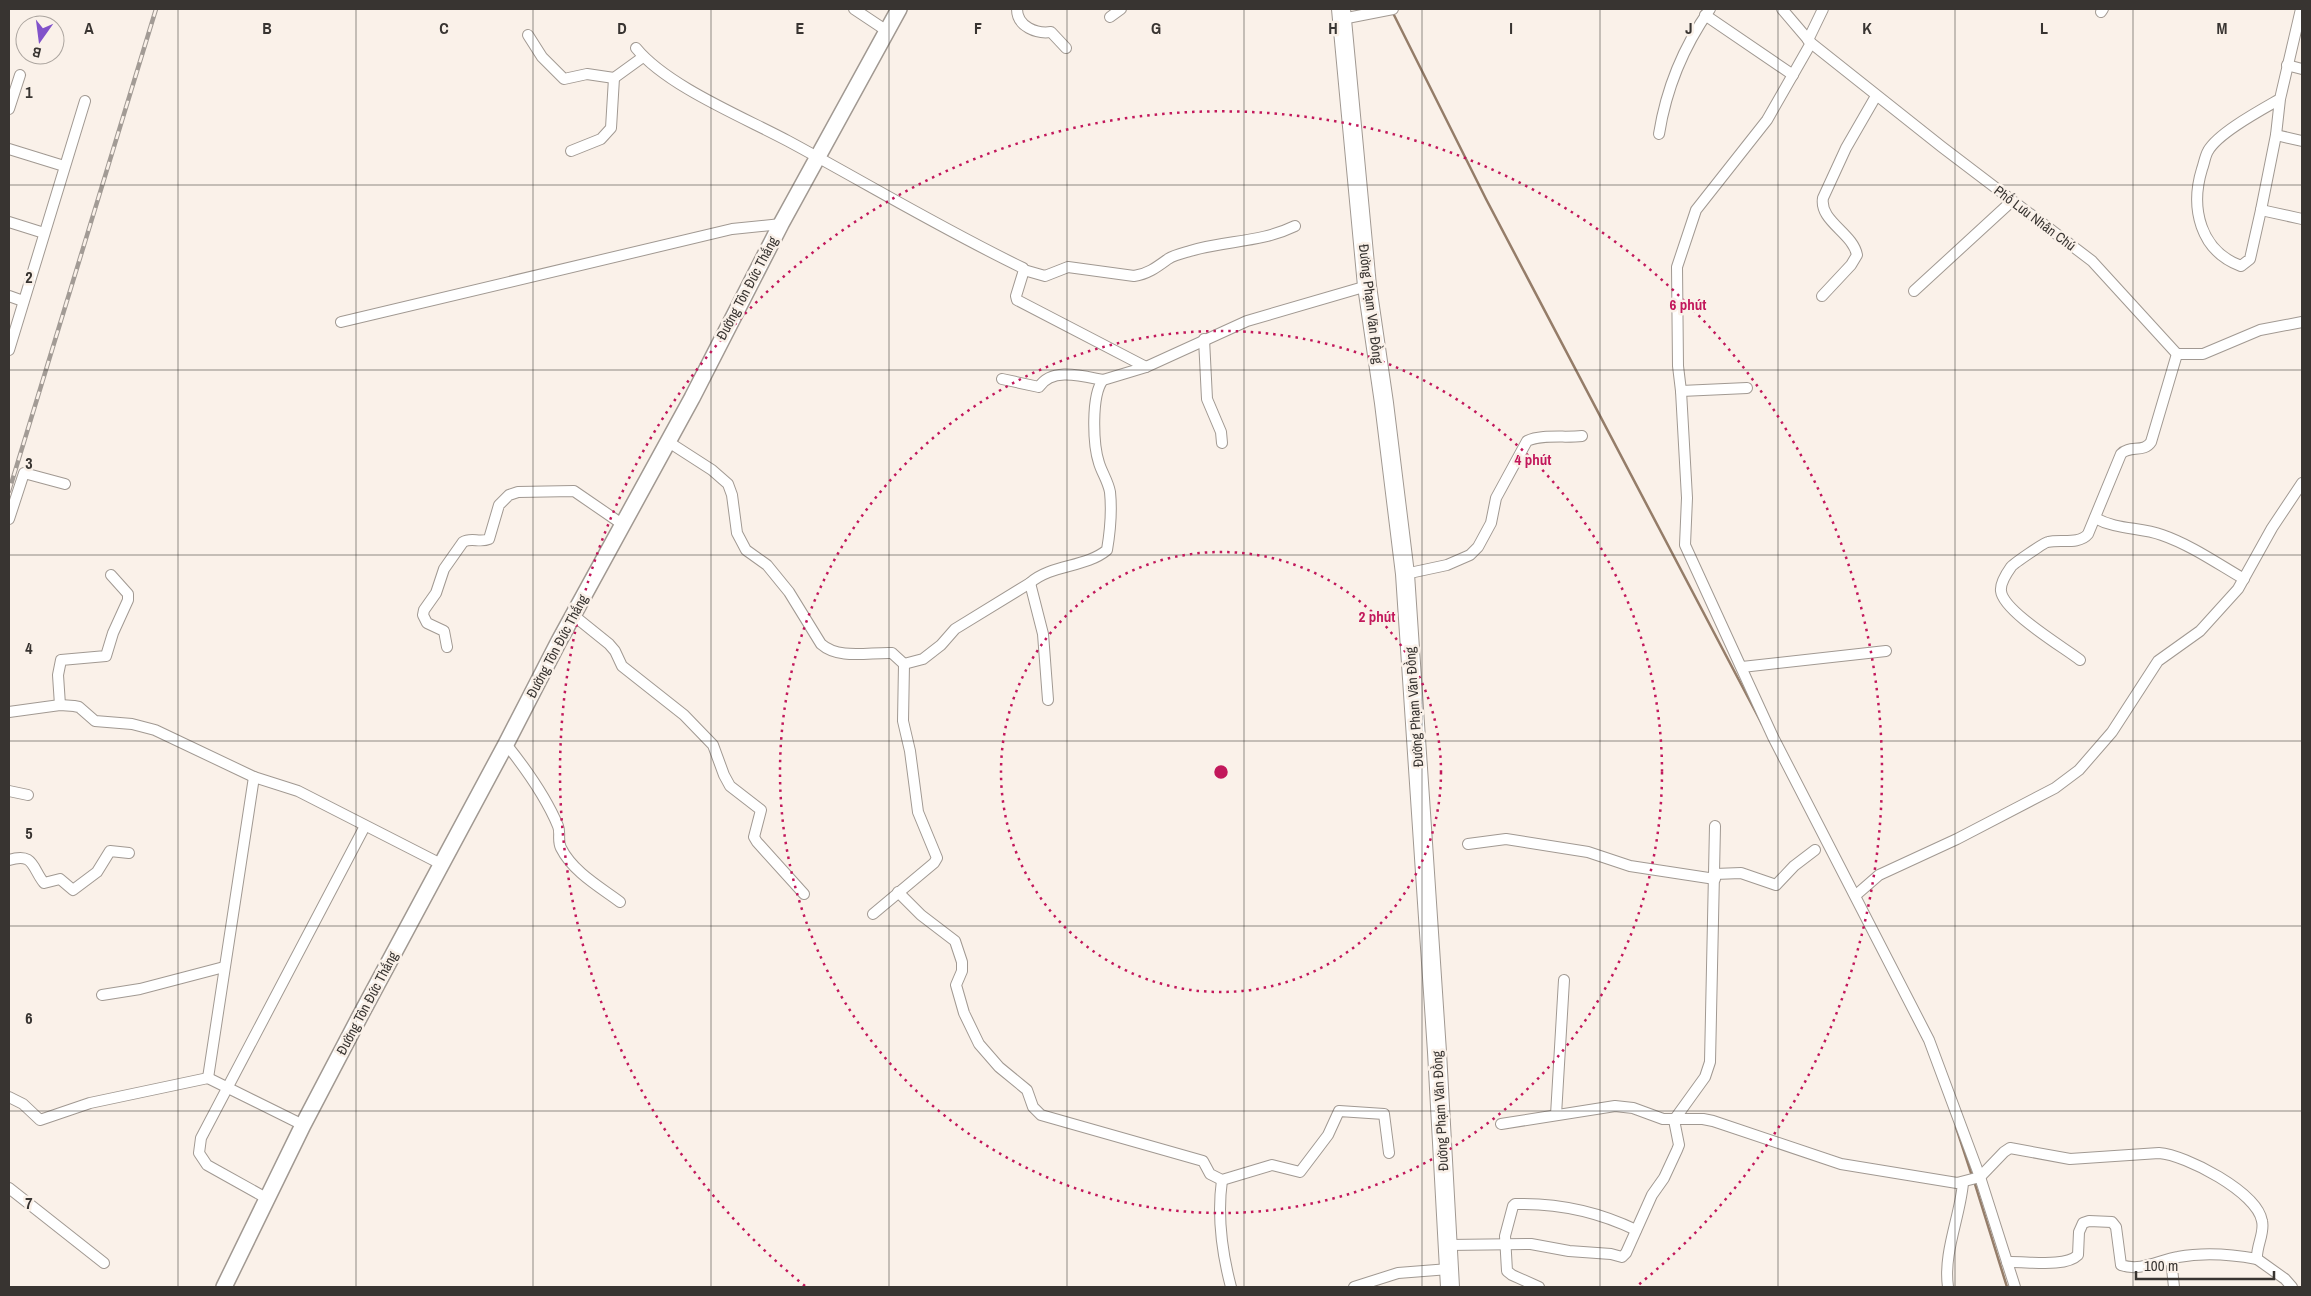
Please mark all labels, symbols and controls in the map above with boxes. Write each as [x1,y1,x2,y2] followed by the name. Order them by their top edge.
[15,15,65,65] north arrow
[84,17,94,39] text: A
[262,17,272,39] text: B
[439,17,449,39] text: C
[617,17,627,39] text: D
[796,17,805,39] text: E
[974,17,982,39] text: F
[1151,17,1161,39] text: G
[1328,17,1338,39] text: H
[1509,17,1513,39] text: I
[1685,17,1693,39] text: J
[1862,17,1872,39] text: K
[2040,17,2048,39] text: L
[2217,17,2228,39] text: M
[31,43,43,62] text: B
[25,81,33,103] text: 1
[1991,181,2079,255] street label: Phố Lưu Nhân Chú
[712,233,782,343] street label: Đường Tôn Đức Thắng
[1355,243,1387,365] street label: Đường Phạm Văn Đồng
[25,266,33,288] text: 2
[1670,294,1706,315] text: 6 phút
[1515,449,1551,470] text: 4 phút
[25,452,33,474] text: 3
[522,591,592,701] street label: Đường Tôn Đức Thắng
[1359,606,1395,627] text: 2 phút
[25,637,33,659] text: 4
[1401,646,1427,768] street label: Đường Phạm Văn Đồng
[1212,763,1230,781] centre of rings
[25,822,33,844] text: 5
[332,948,402,1058] street label: Đường Tôn Đức Thắng
[25,1007,33,1029] text: 6
[1428,1050,1452,1172] street label: Đường Phạm Văn Đồng
[25,1192,33,1214] text: 7
[2136,1248,2274,1280] scale bar
[2144,1255,2178,1276] text: 100 m

